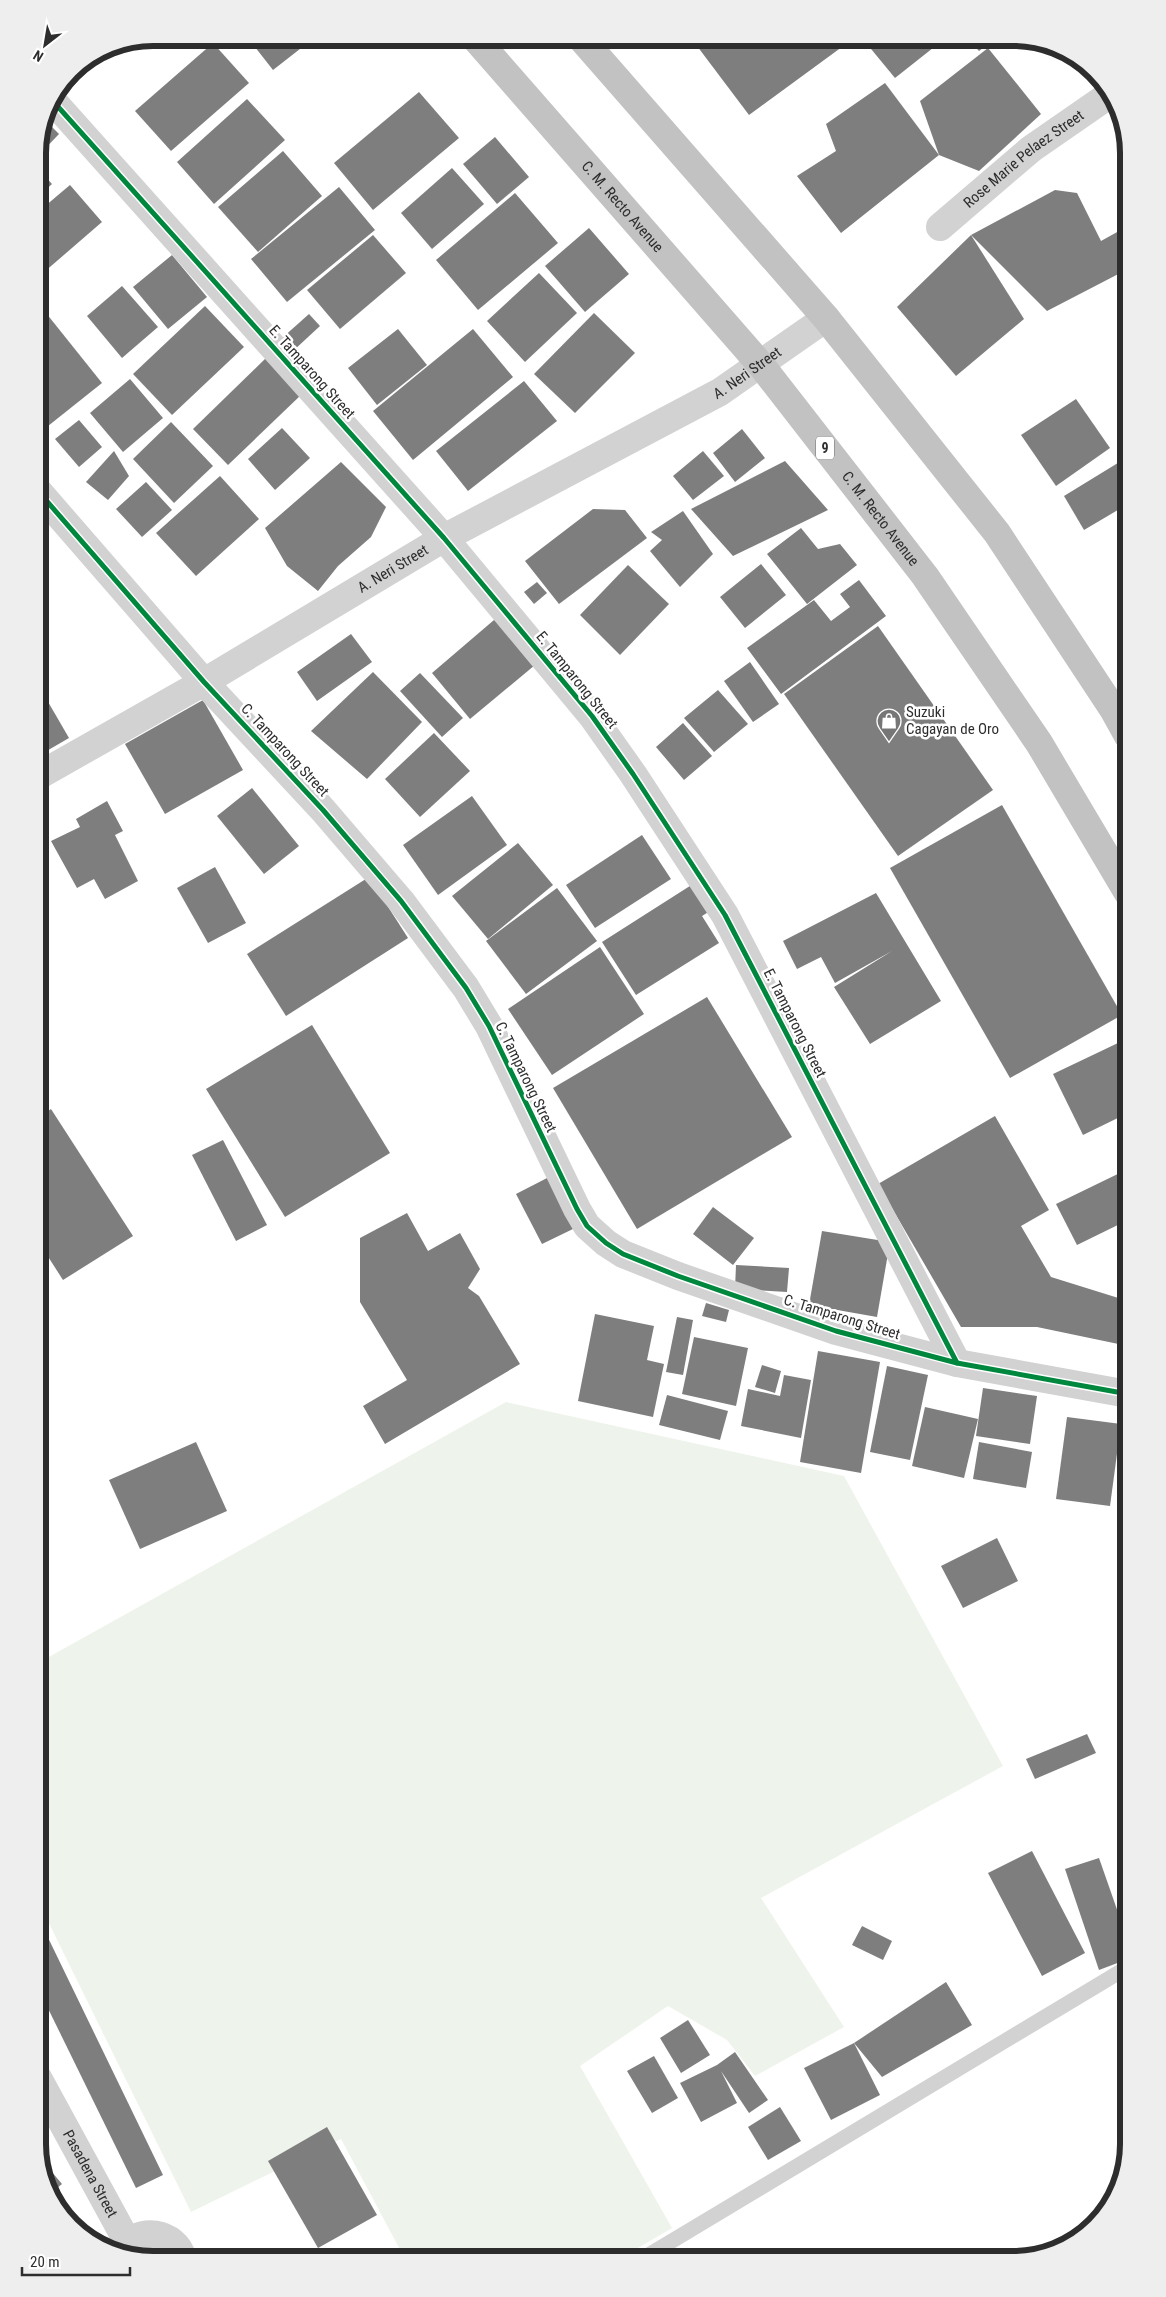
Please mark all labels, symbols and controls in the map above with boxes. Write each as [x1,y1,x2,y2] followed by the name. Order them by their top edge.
[20,20,70,70] north arrow
[31,47,46,65] text: N
[960,106,1087,212] street label: Rose Marie Pelaez Street
[578,157,667,256] street label: C. M. Recto Avenue
[265,321,359,423] street label: E. Tamparong Street
[710,343,785,403] street label: A. Neri Street
[816,436,834,459] road number: 9
[838,468,923,570] street label: C. M. Recto Avenue
[354,541,431,597] street label: A. Neri Street
[532,628,622,732] street label: E. Tamparong Street
[237,700,333,800] street label: C. Tamparong Street
[906,703,999,738] place label: Suzuki Cagayan de Oro
[876,708,902,742] shop icon: Suzuki Cagayan de Oro
[760,966,830,1080] street label: E. Tamparong Street
[491,1019,561,1135] street label: C. Tamparong Street
[782,1291,902,1343] street label: C. Tamparong Street
[59,2127,121,2221] street label: Pasadena Street
[22,2244,130,2276] scale bar
[30,2253,60,2271] text: 20 m

